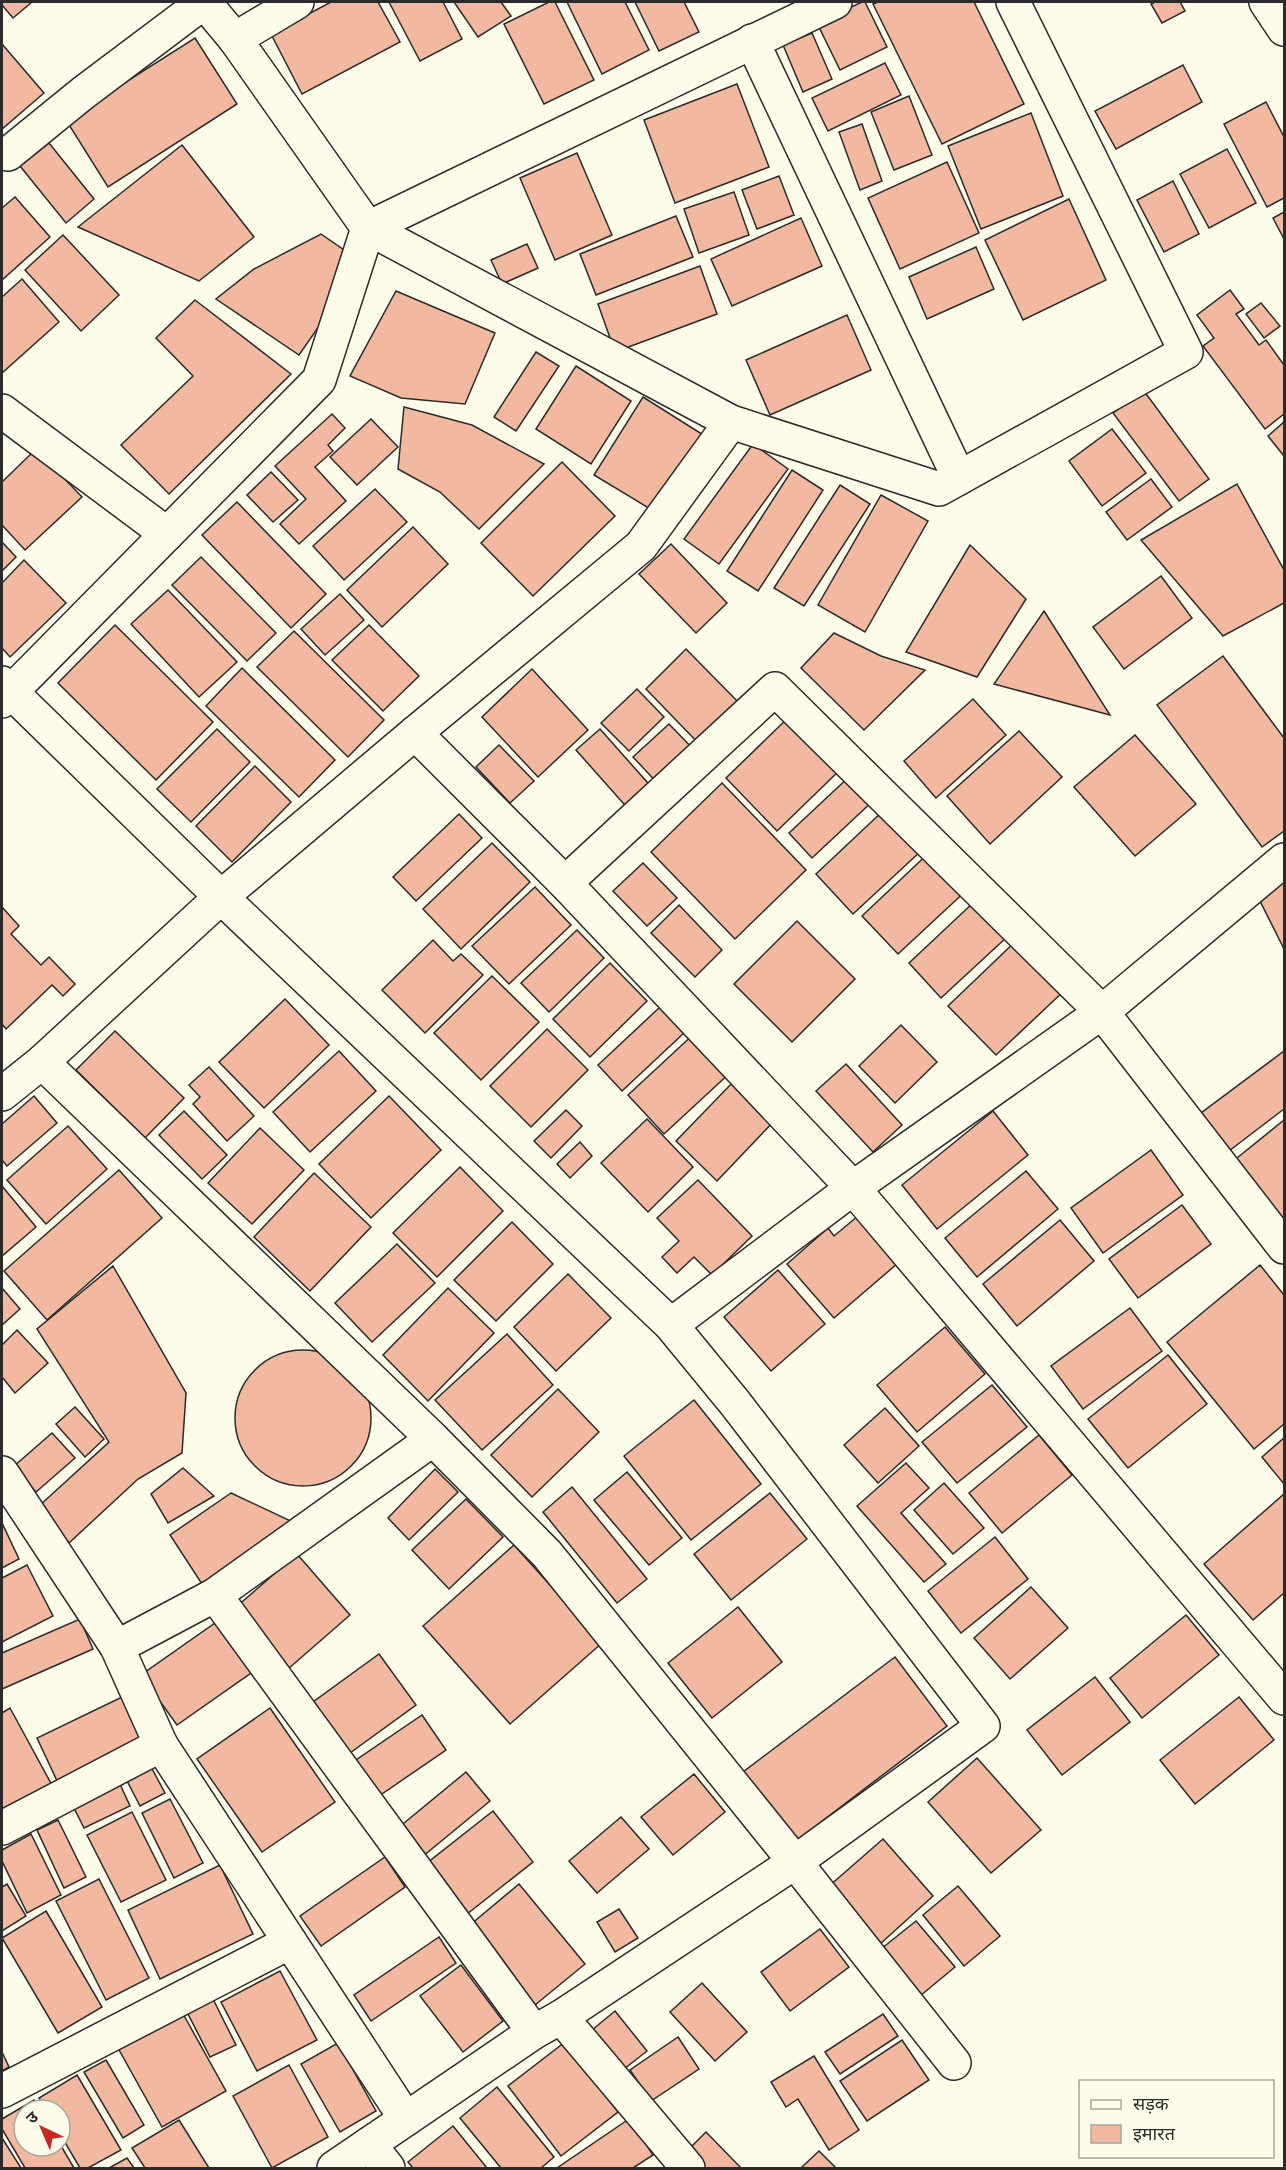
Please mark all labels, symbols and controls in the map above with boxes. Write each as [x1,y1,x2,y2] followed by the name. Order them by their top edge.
[1079,2080,1274,2158] legend
[1133,2093,1170,2115] text: सड़क
[12,2098,72,2158] north arrow
[22,2107,42,2128] text: उ
[1133,2123,1176,2145] text: इमारत

